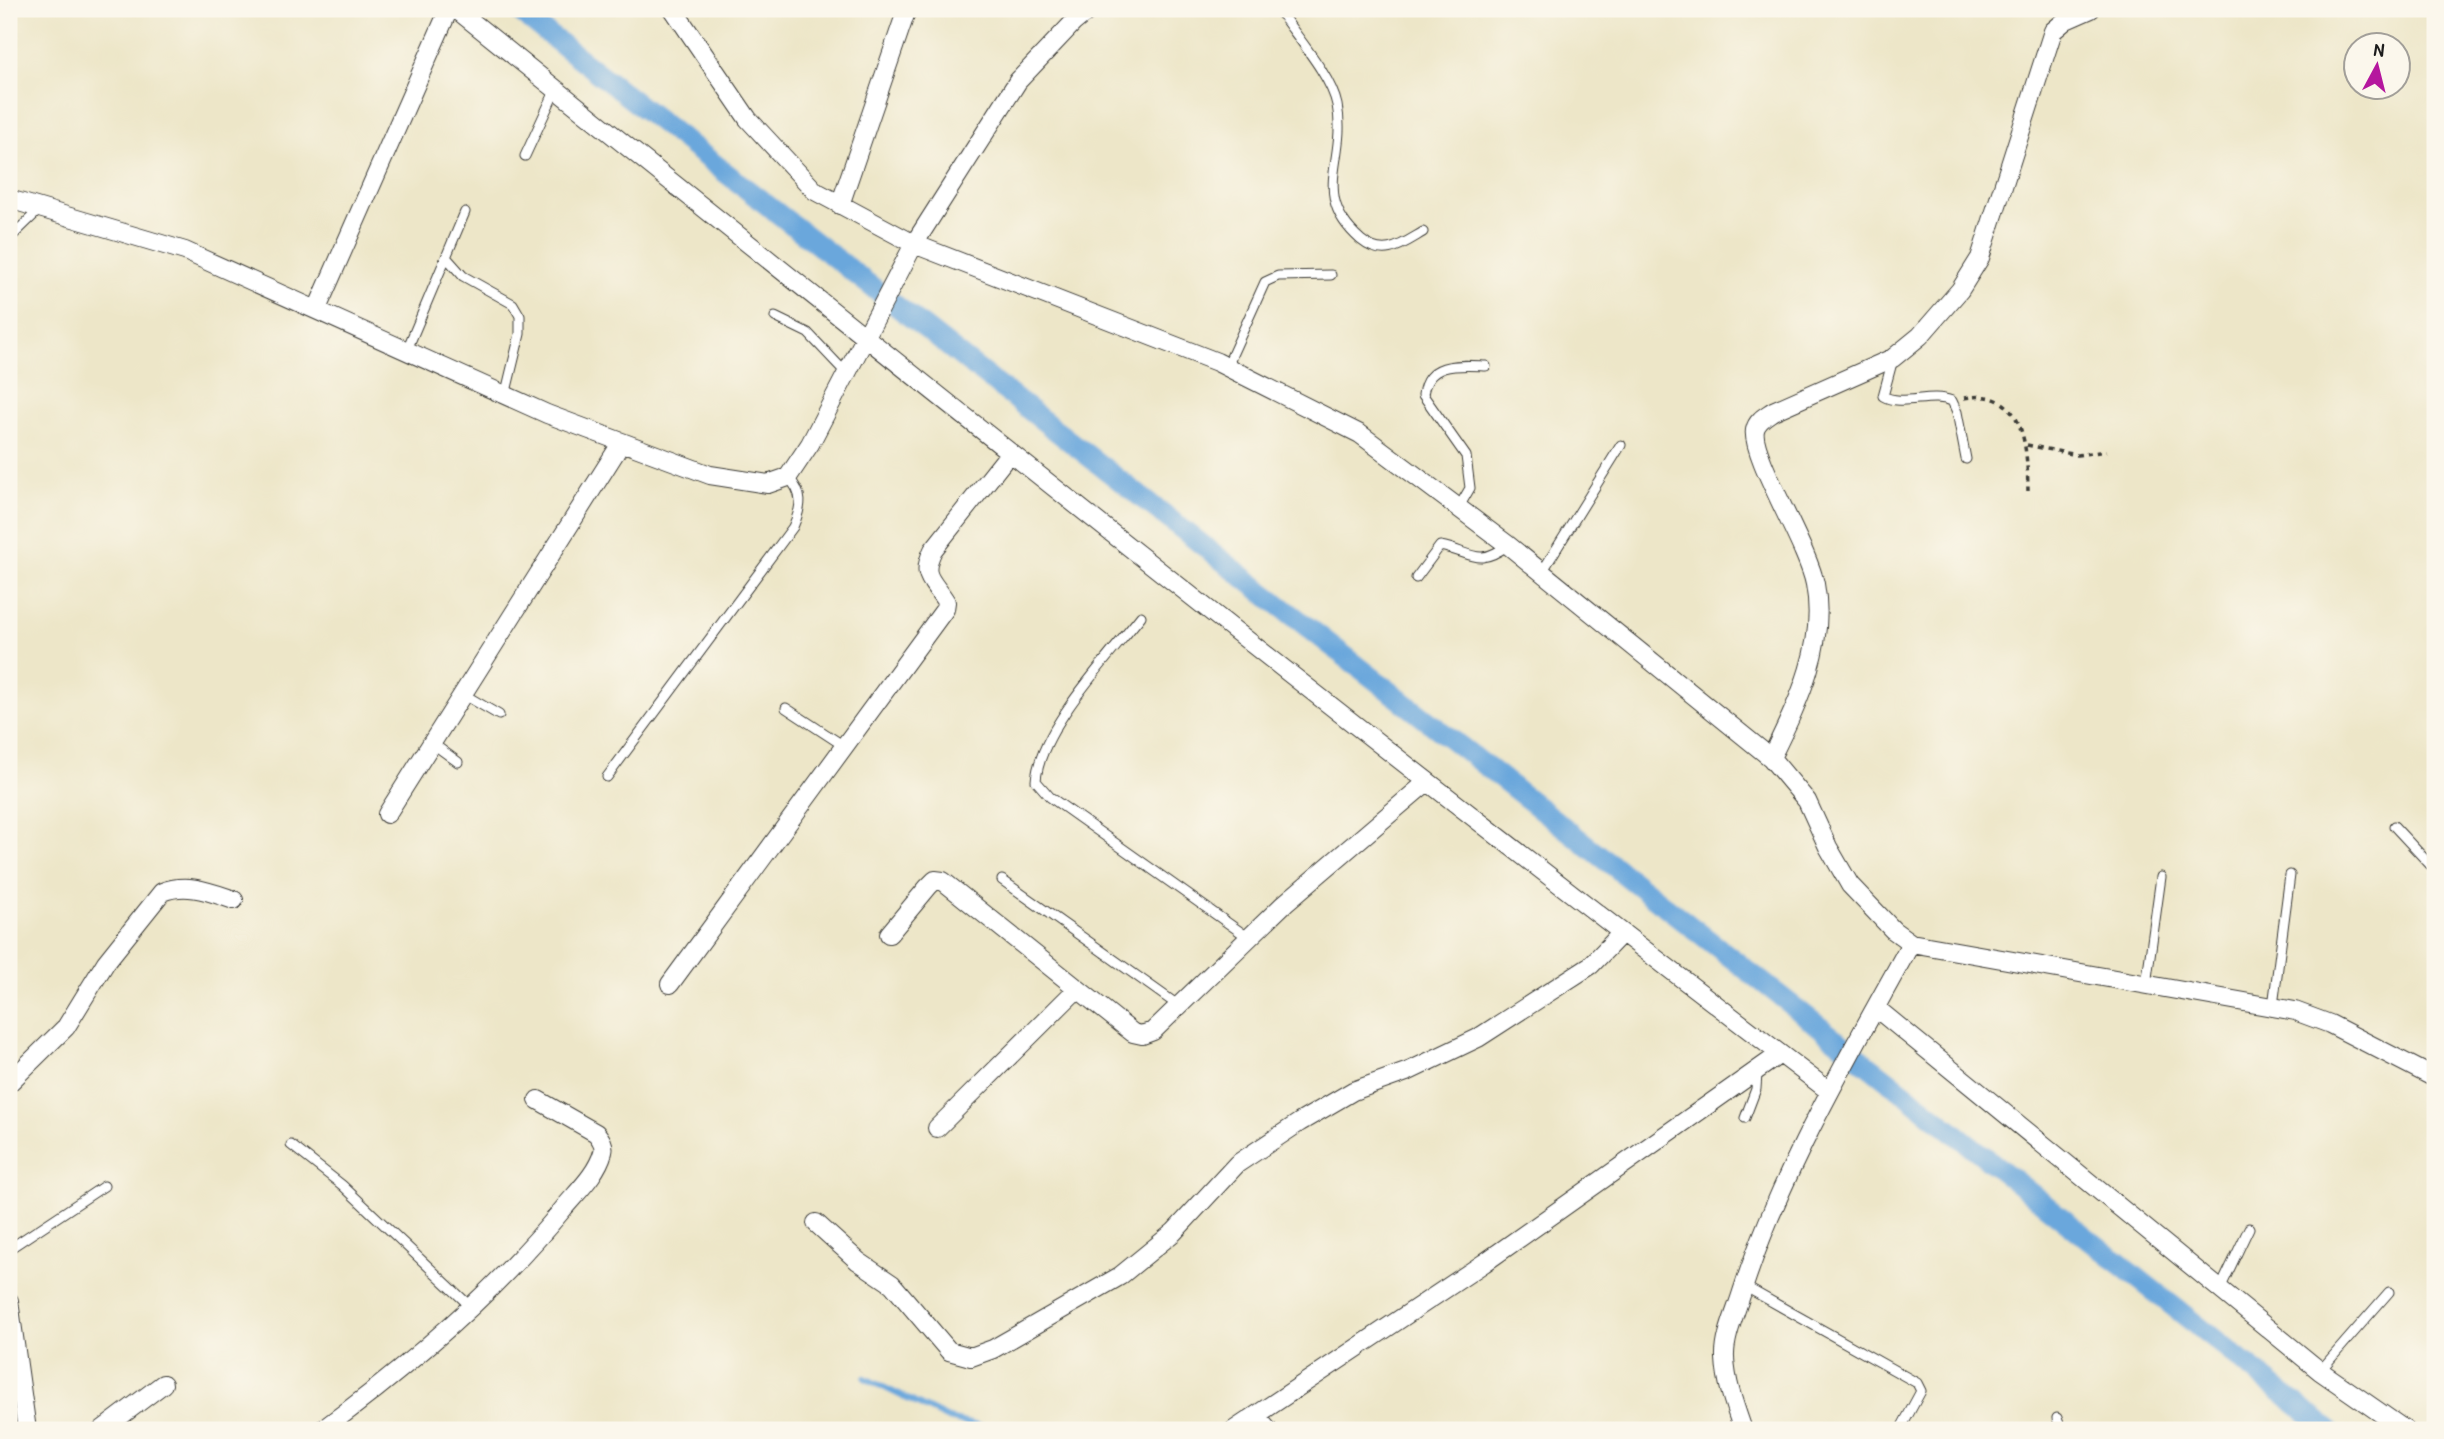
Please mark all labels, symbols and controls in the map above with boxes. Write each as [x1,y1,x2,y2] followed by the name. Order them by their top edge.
[2342,32,2412,102] north arrow
[2372,36,2386,63] text: N

